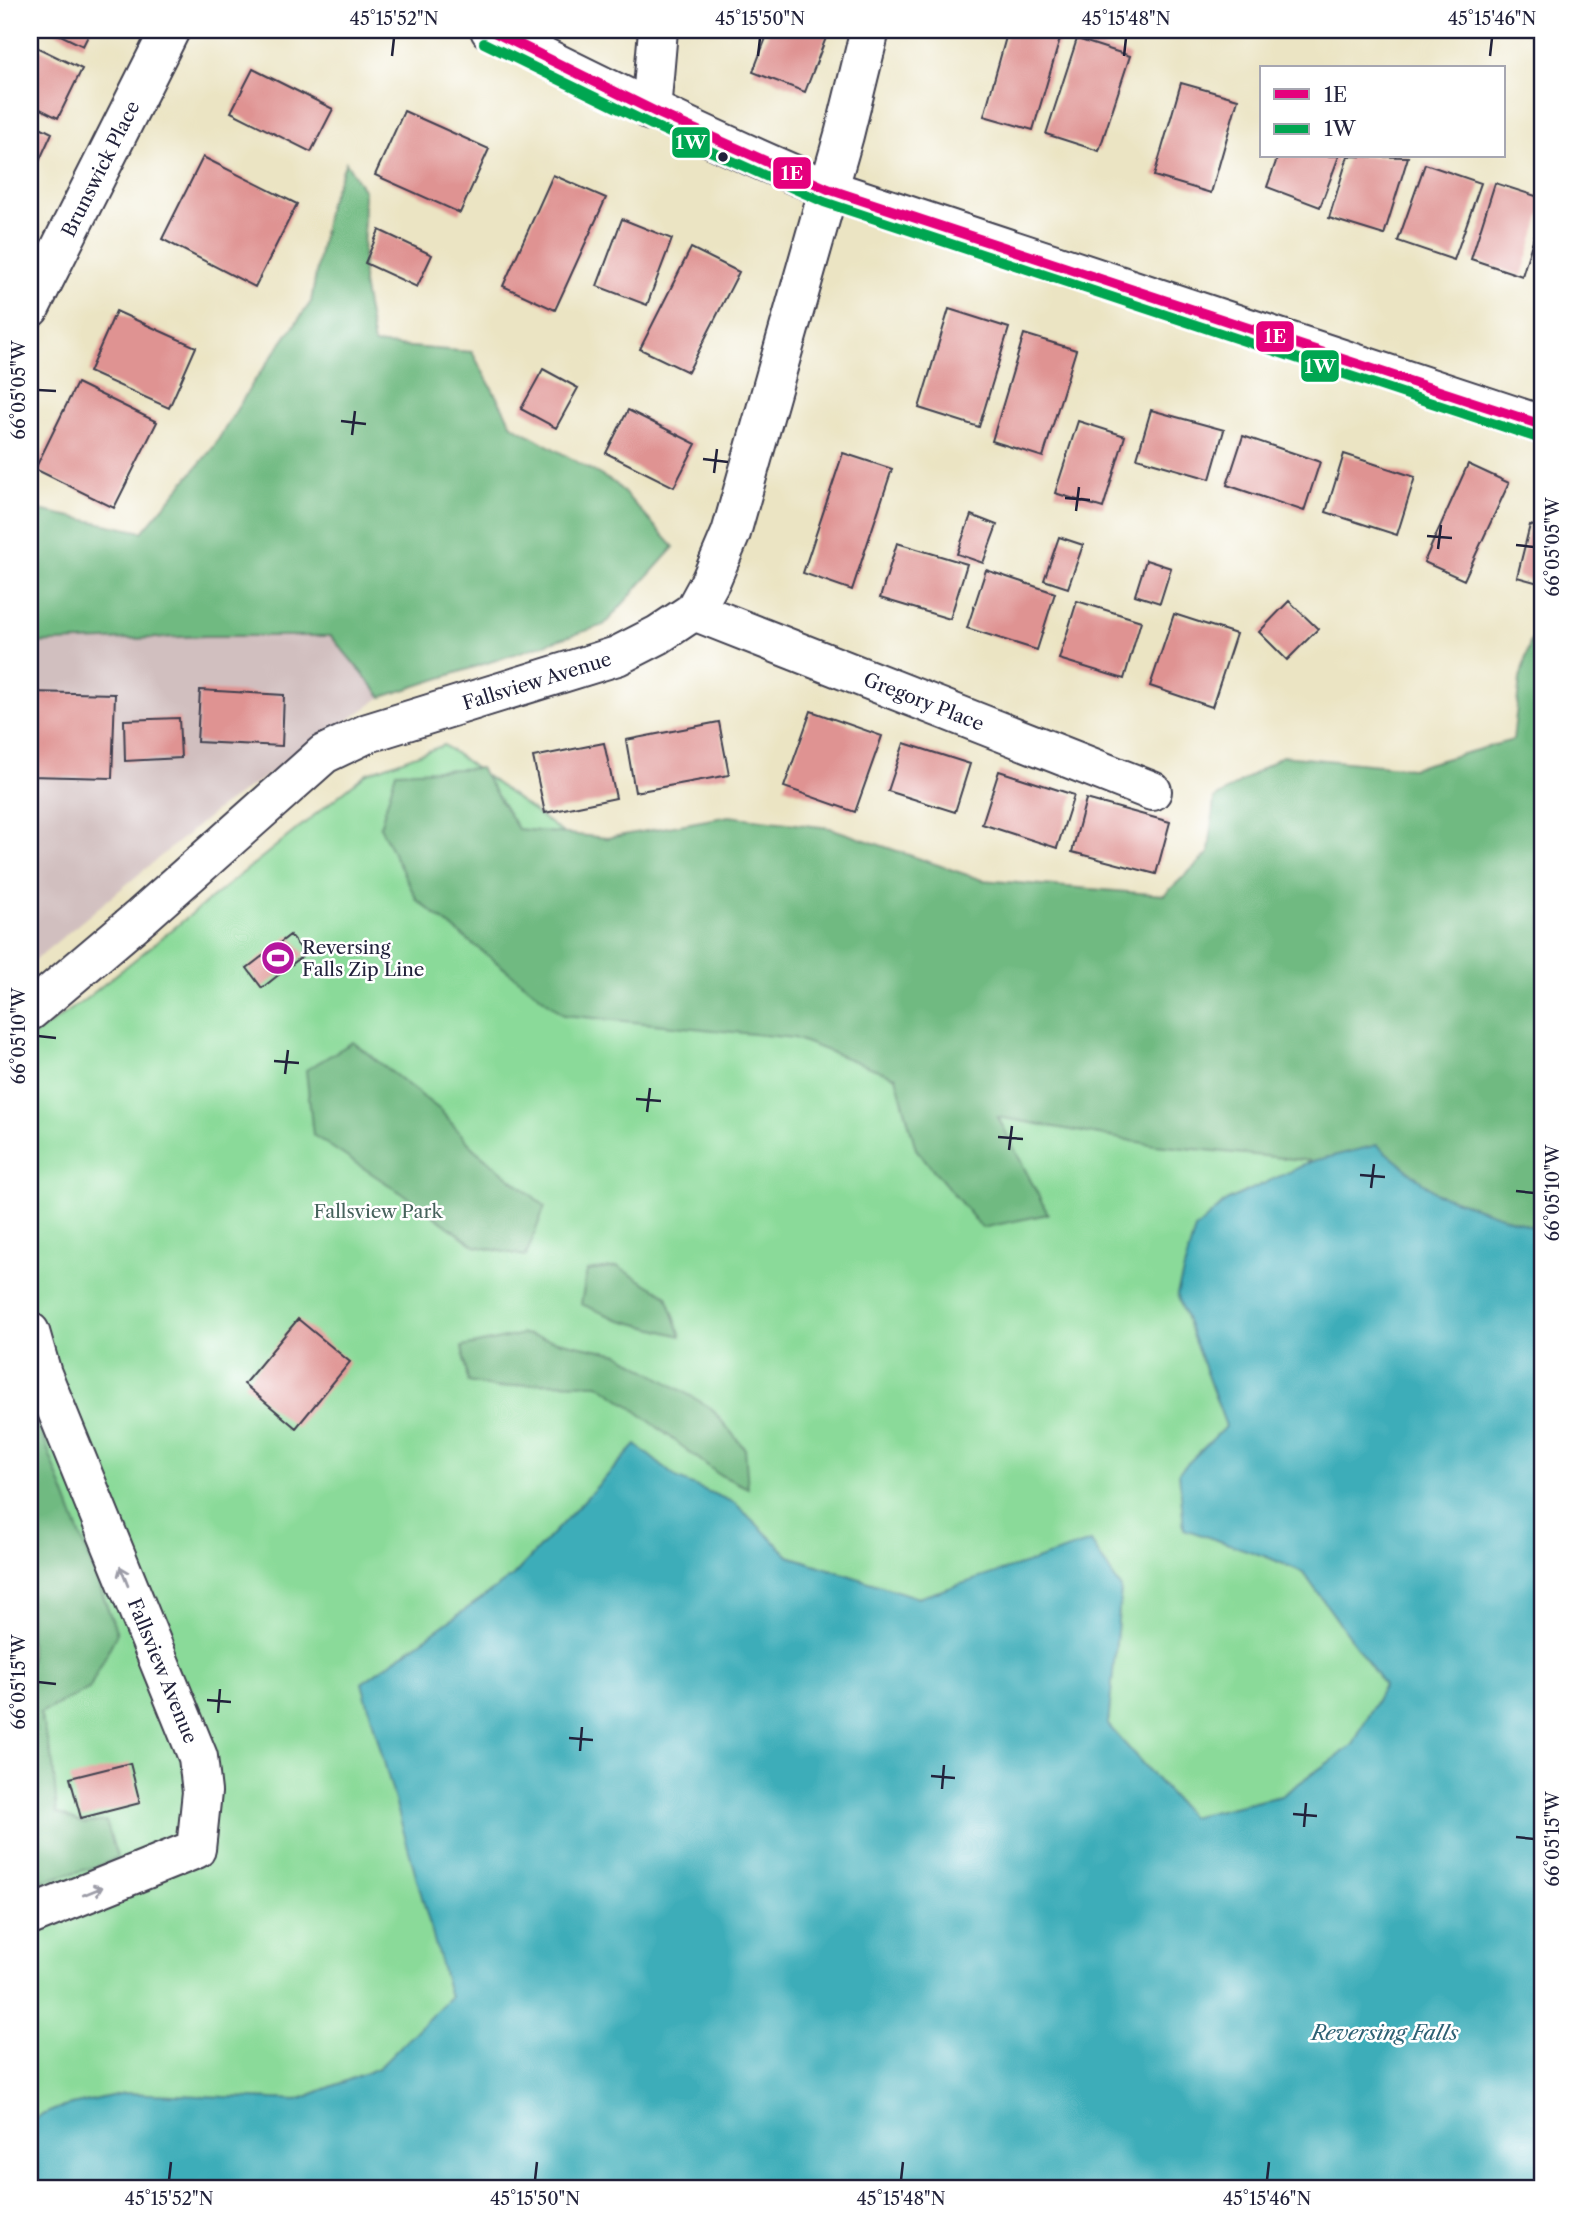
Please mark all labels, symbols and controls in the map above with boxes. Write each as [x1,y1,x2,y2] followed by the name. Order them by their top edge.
[350,8,439,30] text: 45°15'52"N
[715,8,805,30] text: 45°15'50"N
[1081,8,1171,30] text: 45°15'48"N
[1448,8,1536,30] text: 45°15'46"N
[1260,66,1506,158] legend
[1324,82,1347,107] text: 1E
[56,97,144,240] street label: Brunswick Place
[1324,116,1357,141] text: 1W
[671,126,711,159] line badge: 1W
[675,131,708,154] text: 1W
[716,150,730,164] unlabelled marker
[772,156,812,190] line badge: 1E
[781,162,803,185] text: 1E
[1255,320,1295,353] line badge: 1E
[1264,325,1286,348] text: 1E
[8,339,30,440] text: 66°05'05"W
[1300,349,1340,383] line badge: 1W
[1304,355,1337,378] text: 1W
[1542,496,1564,597] text: 66°05'05"W
[460,647,614,715] street label: Fallsview Avenue
[860,667,987,735] street label: Gregory Place
[302,936,424,981] place label: Reversing Falls Zip Line
[259,939,297,977] sports icon: Reversing Falls Zip Line
[8,986,30,1085] text: 66°05'10"W
[1542,1143,1564,1242] text: 66°05'10"W
[314,1200,444,1223] park label: Fallsview Park
[117,1566,130,1587] one-way arrow
[123,1595,203,1747] street label: Fallsview Avenue
[8,1633,30,1730] text: 66°05'15"W
[1542,1790,1564,1887] text: 66°05'15"W
[82,1883,103,1896] one-way arrow
[1309,2020,1459,2045] water label: Reversing Falls
[125,2188,214,2210] text: 45°15'52"N
[490,2188,580,2210] text: 45°15'50"N
[856,2188,946,2210] text: 45°15'48"N
[1223,2188,1311,2210] text: 45°15'46"N

